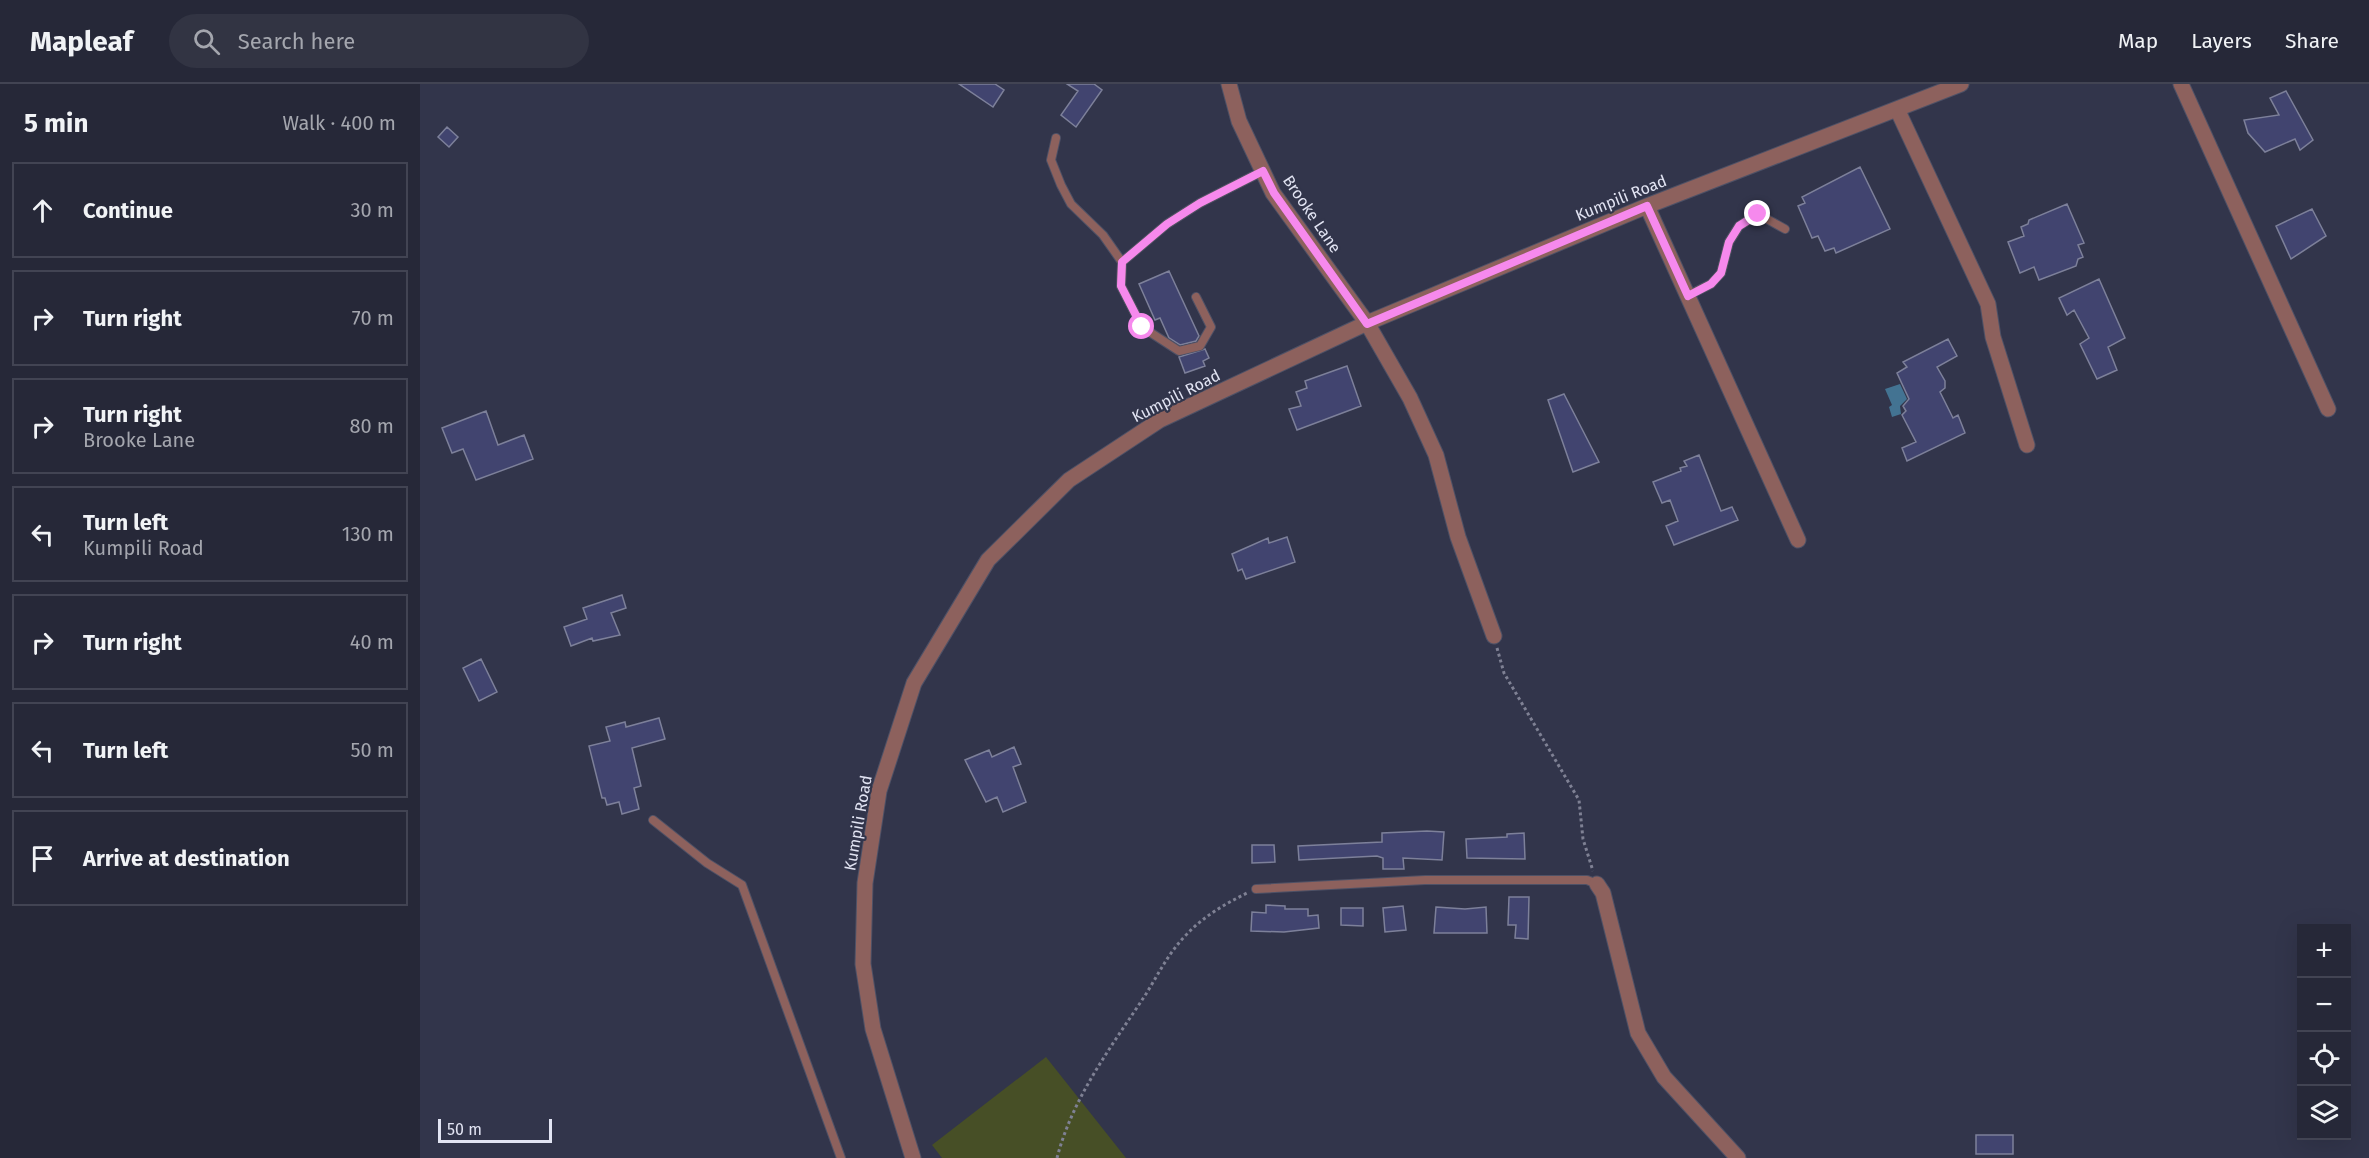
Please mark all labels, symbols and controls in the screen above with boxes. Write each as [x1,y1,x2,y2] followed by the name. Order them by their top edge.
[169,14,589,68] search box
[30,25,133,58] text: Mapleaf
[190,25,223,58] icon: search
[238,28,355,55] text: Search here
[2118,28,2158,54] text: Map
[2191,28,2252,54] text: Layers
[2285,28,2339,54] text: Share
[24,108,88,139] text: 5 min
[283,111,396,135] text: Walk · 400 m
[1279,171,1345,257] street label: Brooke Lane
[1573,171,1669,225] street label: Kumpili Road
[26,194,59,227] icon: ahead
[83,197,173,224] text: Continue
[350,198,394,222] text: 30 m
[1744,200,1770,226] route end
[26,302,59,335] icon: right
[83,305,182,332] text: Turn right
[352,306,394,330] text: 70 m
[1128,313,1154,339] route start
[1129,366,1223,426] street label: Kumpili Road
[83,401,182,428] text: Turn right
[26,410,59,443] icon: right
[349,414,394,438] text: 80 m
[83,428,195,452] text: Brooke Lane
[83,509,168,536] text: Turn left
[26,518,59,551] icon: left
[342,522,394,546] text: 130 m
[83,536,204,560] text: Kumpili Road
[26,626,59,659] icon: right
[83,629,182,656] text: Turn right
[350,630,394,654] text: 40 m
[26,734,59,767] icon: left
[83,737,168,764] text: Turn left
[350,738,394,762] text: 50 m
[840,774,876,872] street label: Kumpili Road
[26,842,59,875] icon: arrive
[83,845,290,872] text: Arrive at destination
[2297,924,2351,1140] map controls
[2297,924,2351,978] button: +
[2297,978,2351,1032] button: −
[2297,1032,2351,1086] button: locate
[2297,1086,2351,1140] button: layers
[438,1116,552,1144] scale bar
[447,1120,482,1139] text: 50 m

